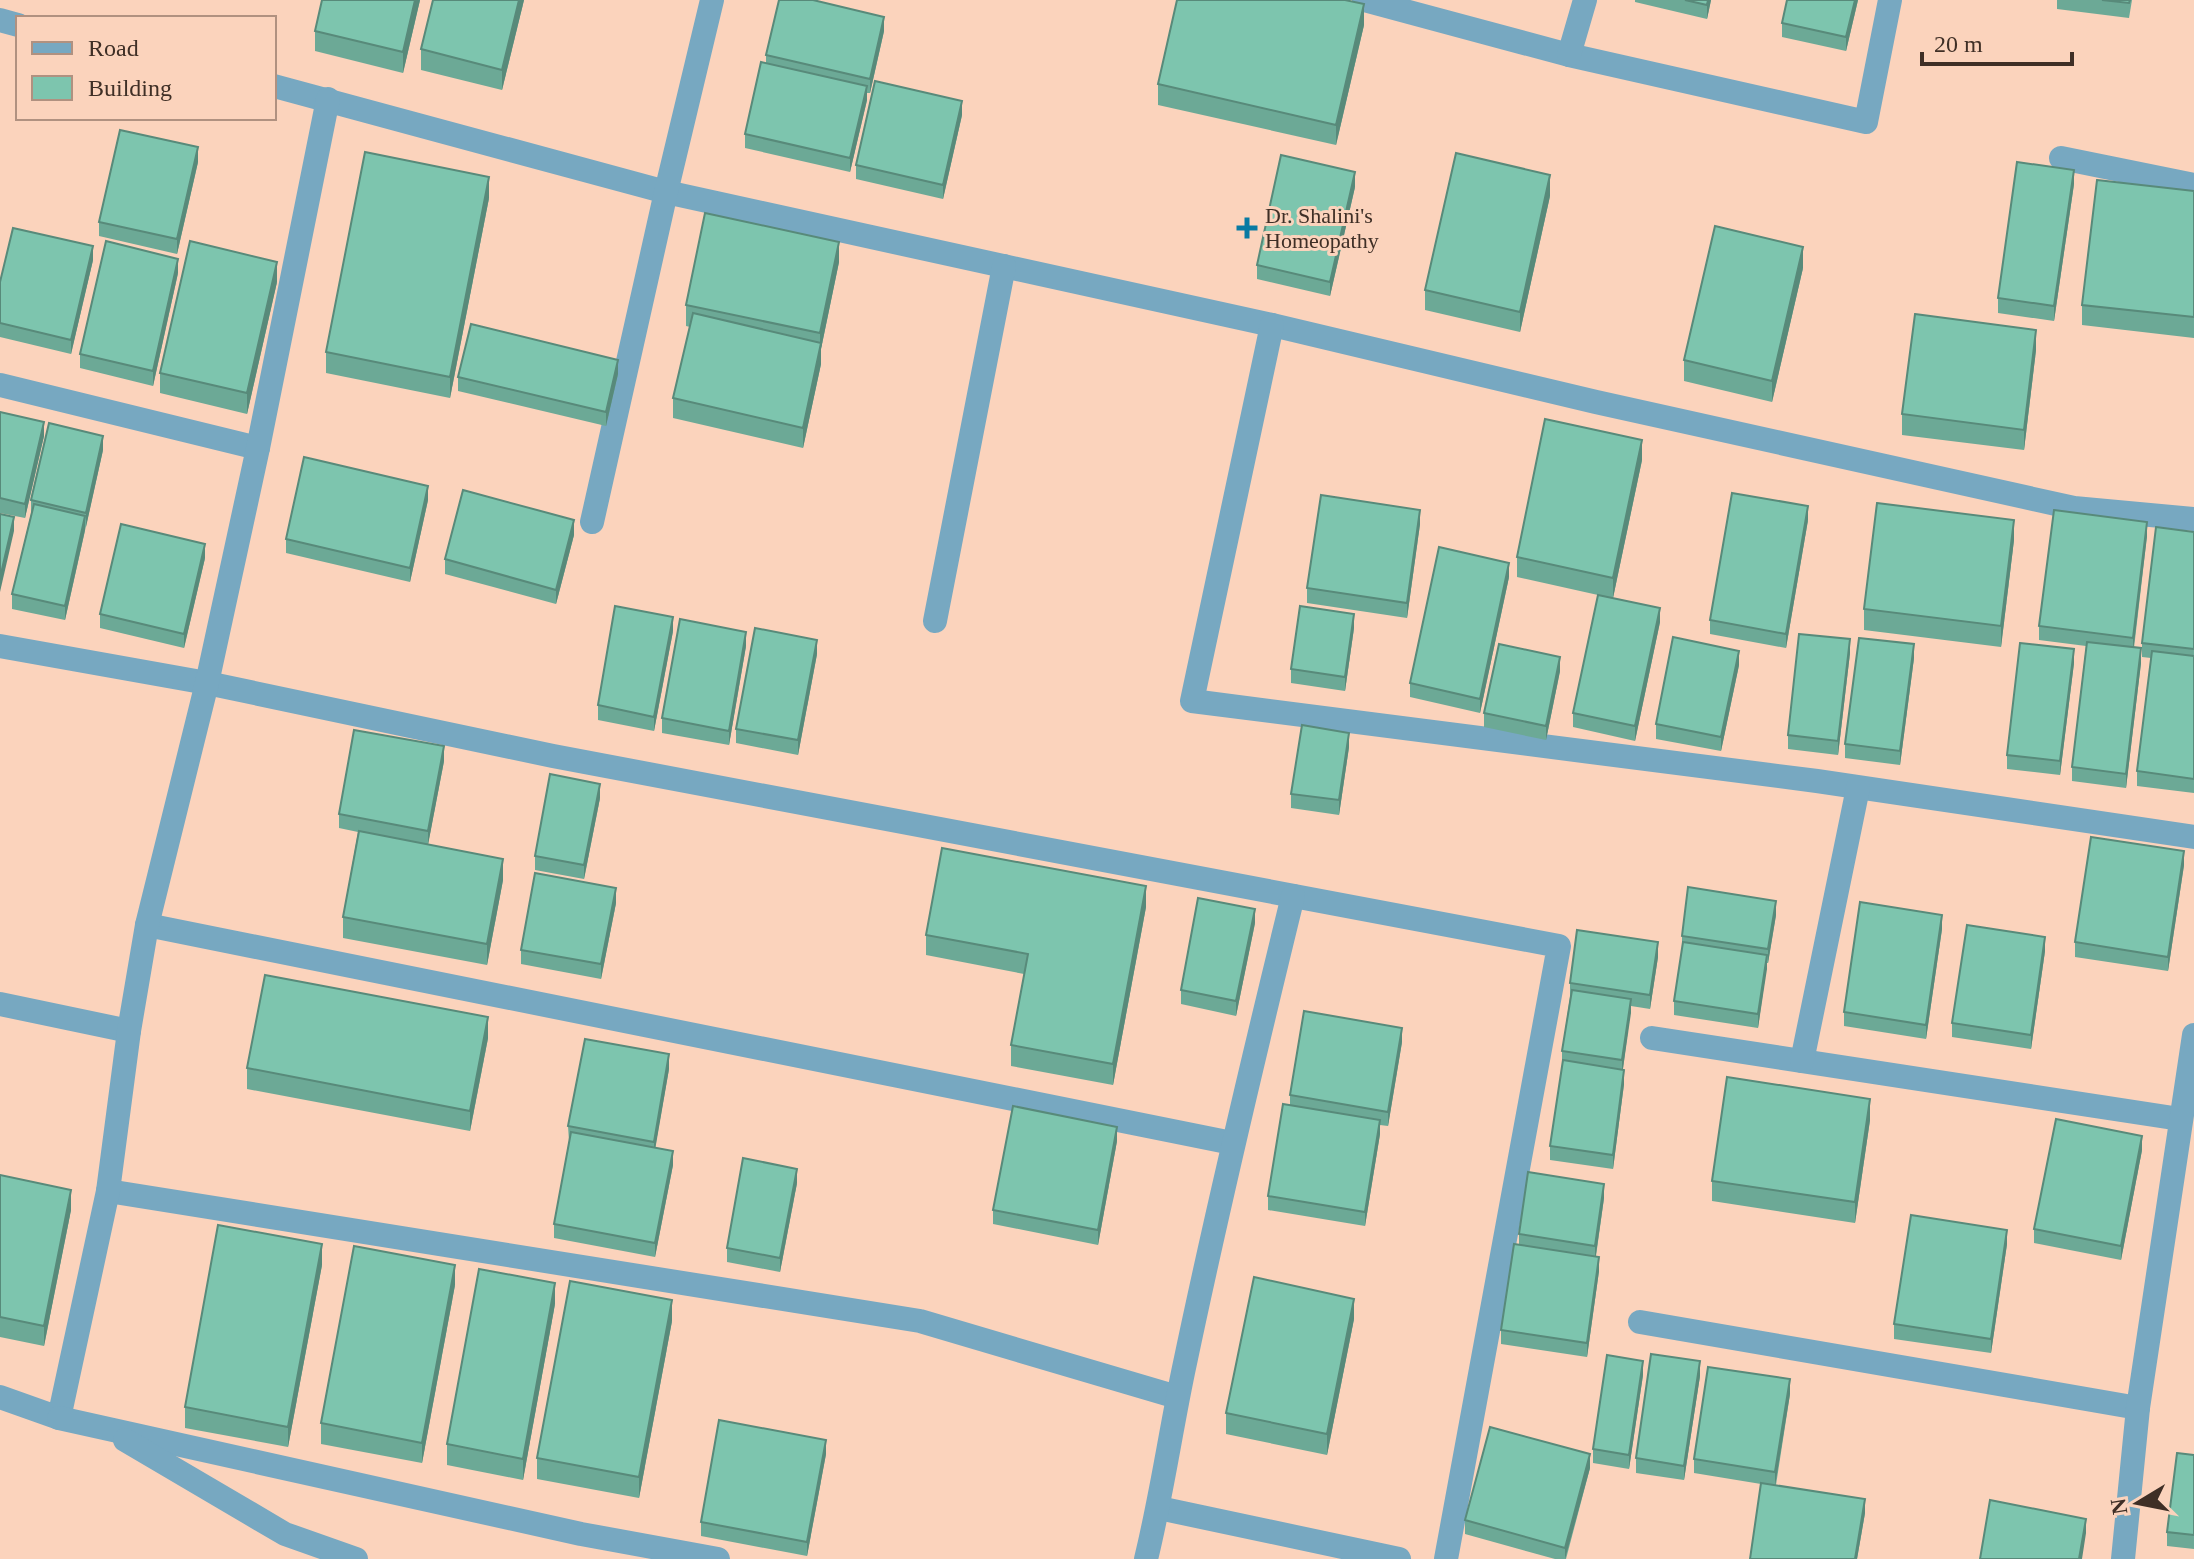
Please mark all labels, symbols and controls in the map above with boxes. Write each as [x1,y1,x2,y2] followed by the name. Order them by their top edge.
[16,16,276,120] legend
[1922,16,2072,66] scale bar
[1934,31,1983,57] text: 20 m
[88,35,139,61] text: Road
[88,75,172,101] text: Building
[1265,203,1379,253] place label: Dr. Shalini's Homeopathy
[1236,217,1258,239] marker: Dr. Shalini's Homeopathy
[2098,1463,2178,1543] north arrow
[2105,1496,2132,1516] text: N

